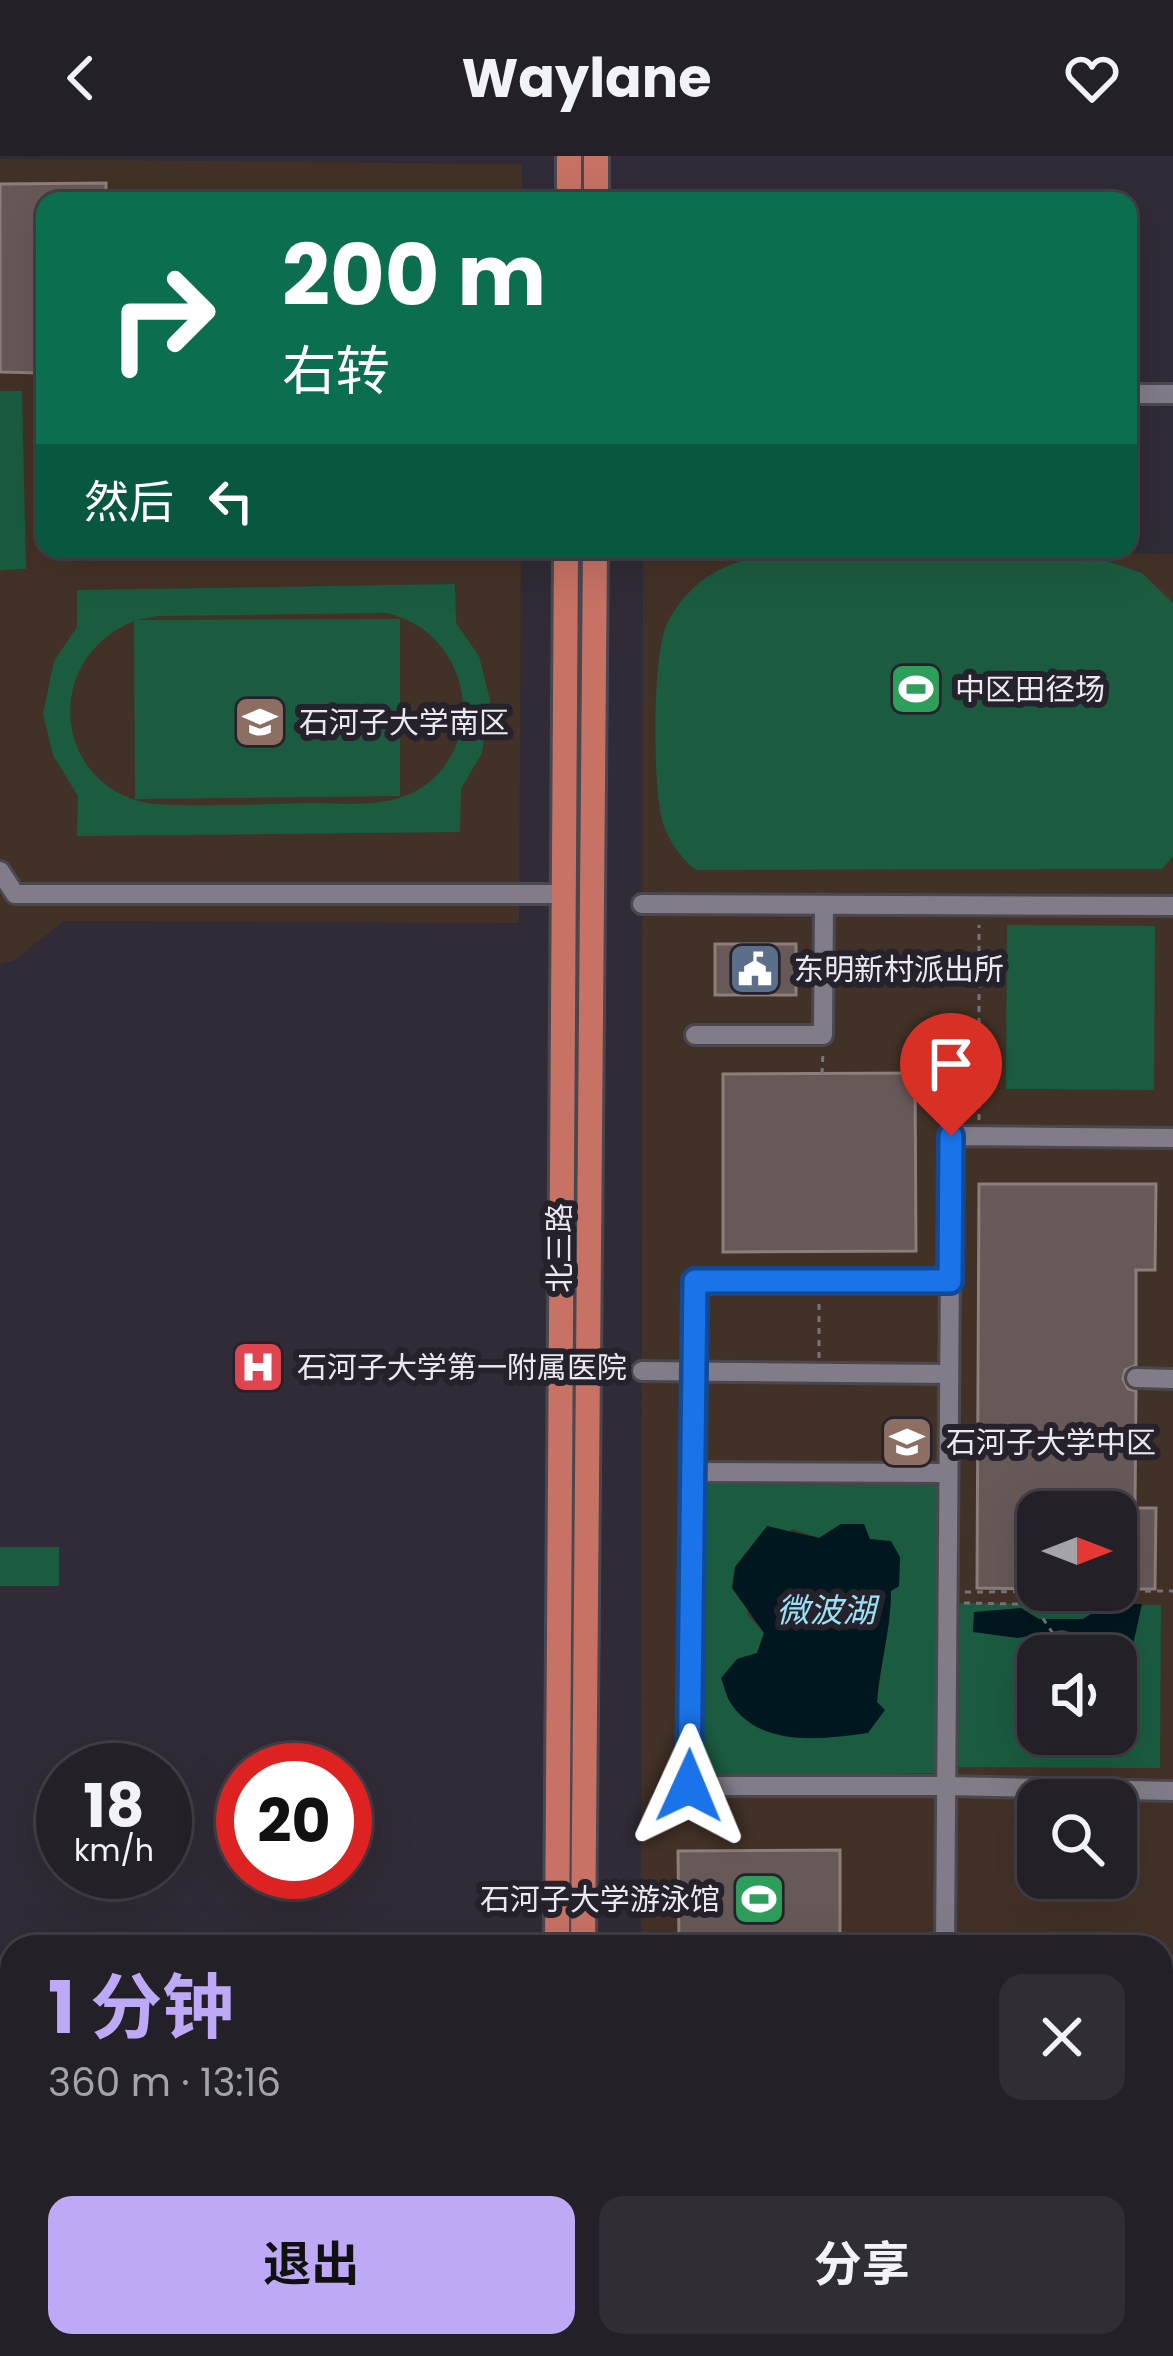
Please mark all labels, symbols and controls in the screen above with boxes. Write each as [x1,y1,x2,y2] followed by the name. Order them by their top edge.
[462,40,711,116] text: Waylane
[48,45,114,111] icon: back
[1059,45,1125,111] icon: heart
[282,217,546,334] text: 200 m
[84,240,240,396] icon: right
[282,333,390,409] text: 右转
[198,468,264,534] icon: left
[84,471,174,534] text: 然后
[888,661,944,717] sports icon: 中区田径场
[955,668,1105,711] place label: 中区田径场
[232,694,288,750] school or university icon: 石河子大学南区
[299,701,509,744] place label: 石河子大学南区
[727,941,783,997] public building icon: 东明新村派出所
[794,948,1004,991] place label: 东明新村派出所
[900,1013,1002,1136] pin
[918,1031,984,1097] icon: arrive
[538,1203,581,1293] street label: 北三路
[230,1339,286,1395] hospital icon: 石河子大学第一附属医院
[297,1346,627,1389] place label: 石河子大学第一附属医院
[879,1414,935,1470] school or university icon: 石河子大学中区
[946,1421,1156,1464] place label: 石河子大学中区
[1017,1491,1137,1611] north arrow
[1017,1491,1137,1899] map controls
[777,1587,881,1634] water label: 微波湖
[1017,1635,1137,1755] button: sound
[626,1723,752,1849] position arrow
[216,1743,372,1899] speed limit sign: 20
[83,1764,145,1848] text: 18
[1017,1779,1137,1899] button: search
[74,1829,154,1872] text: km/h
[731,1871,787,1927] sports icon: 石河子大学游泳馆
[480,1878,720,1921] place label: 石河子大学游泳馆
[48,1957,234,2058] text: 1 分钟
[999,1974,1125,2100] button: close
[48,2055,281,2110] text: 360 m · 13:16
[48,2196,575,2334] button: 退出
[599,2196,1125,2334] button: 分享

